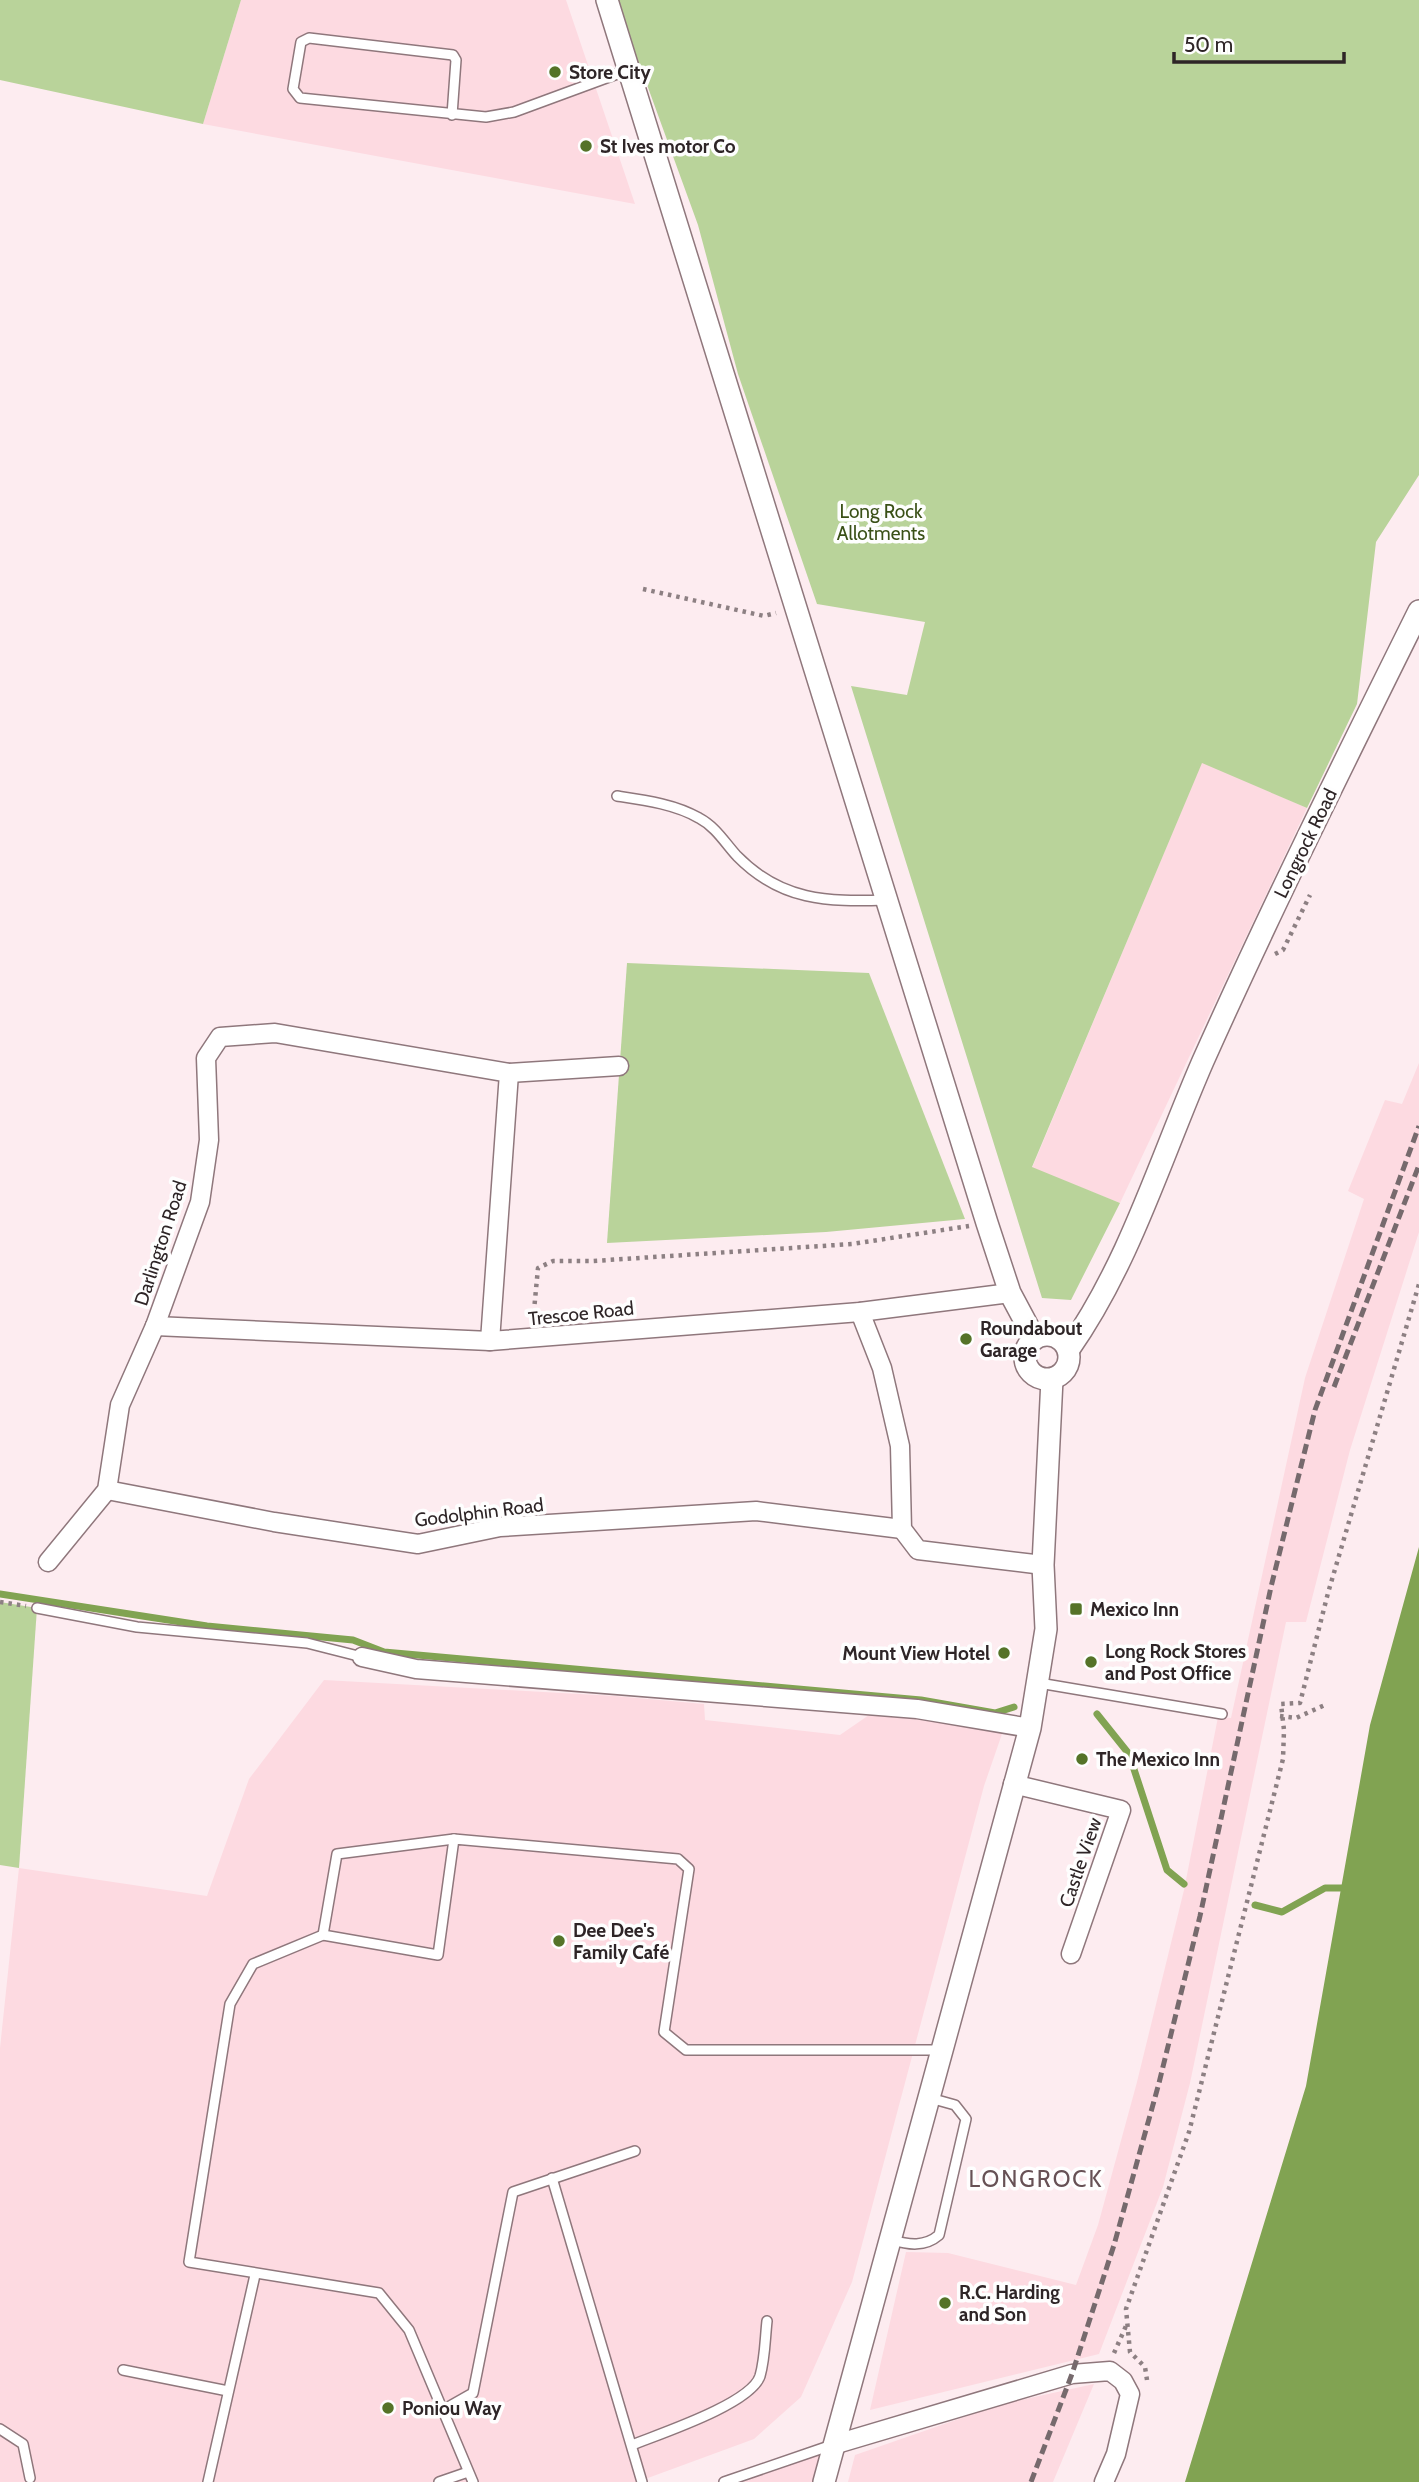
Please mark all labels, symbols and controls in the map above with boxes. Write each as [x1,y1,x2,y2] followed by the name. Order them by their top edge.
[1174,21,1344,65] scale bar
[1184,32,1233,57] text: 50 m
[569,61,651,84] place label: Store City
[547,64,563,80] marker: Store City
[600,135,736,158] place label: St Ives motor Co
[578,138,594,154] marker: St Ives motor Co
[837,500,925,545] park label: Long Rock Allotments
[1269,785,1342,902] street label: Longrock Road
[129,1178,192,1309] street label: Darlington Road
[527,1297,635,1330] street label: Trescoe Road
[980,1317,1083,1362] place label: Roundabout Garage
[958,1331,974,1347] marker: Roundabout Garage
[413,1493,545,1532] street label: Godolphin Road
[1090,1598,1179,1621] place label: Mexico Inn
[1068,1601,1084,1617] marker: Mexico Inn
[1105,1640,1246,1685] place label: Long Rock Stores and Post Office
[842,1642,990,1665] place label: Mount View Hotel
[996,1645,1012,1661] marker: Mount View Hotel
[1083,1654,1099,1670] marker: Long Rock Stores and Post Office
[1096,1748,1220,1771] place label: The Mexico Inn
[1074,1751,1090,1767] marker: The Mexico Inn
[1054,1814,1107,1910] street label: Castle View
[573,1919,669,1964] place label: Dee Dee's Family Café
[551,1933,567,1949] marker: Dee Dee's Family Café
[968,2165,1104,2193] district label: LONGROCK
[959,2281,1060,2326] place label: R.C. Harding and Son
[937,2295,953,2311] marker: R.C. Harding and Son
[402,2397,502,2420] place label: Poniou Way
[380,2400,396,2416] marker: Poniou Way

